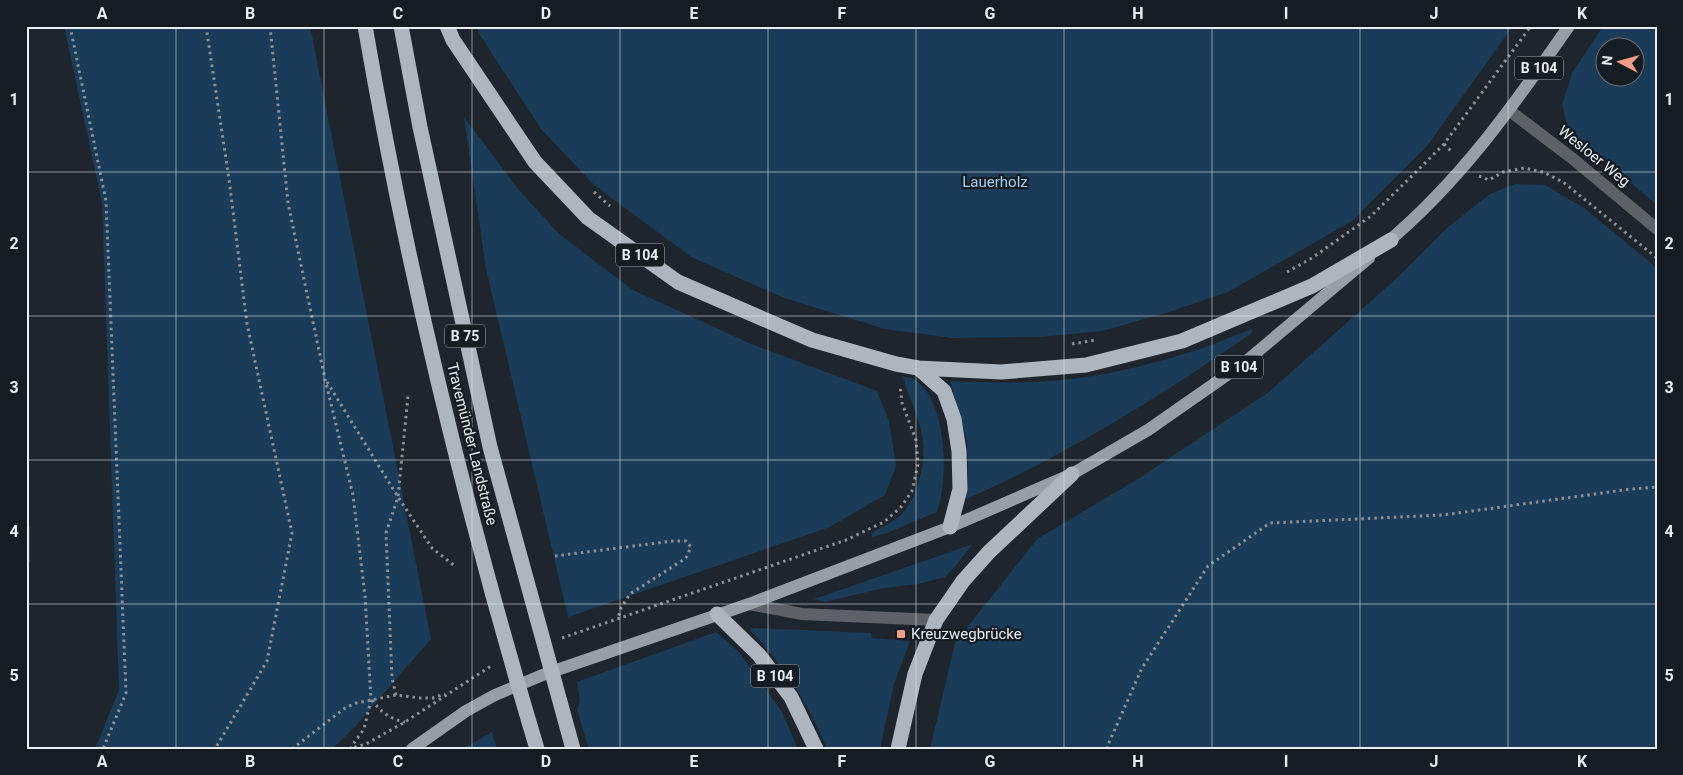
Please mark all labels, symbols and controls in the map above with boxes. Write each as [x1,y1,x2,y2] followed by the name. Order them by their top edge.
[97,4,108,23] text: A
[245,4,255,23] text: B
[393,4,403,23] text: C
[541,4,551,23] text: D
[690,4,699,23] text: E
[838,4,847,23] text: F
[985,4,996,23] text: G
[1132,4,1144,23] text: H
[1284,4,1288,23] text: I
[1430,4,1438,23] text: J
[1577,4,1588,23] text: K
[1596,38,1646,88] north arrow
[1599,55,1616,66] text: N
[1515,56,1563,80] road number: B 104
[9,90,19,109] text: 1
[1664,90,1674,109] text: 1
[1554,122,1634,190] street label: Wesloer Weg
[962,173,1028,191] park label: Lauerholz
[9,234,19,253] text: 2
[1664,234,1674,253] text: 2
[616,244,664,266] road number: B 104
[445,324,485,348] road number: B 75
[1215,356,1263,378] road number: B 104
[443,361,501,527] street label: Travemünder Landstraße
[9,378,19,397] text: 3
[1664,378,1674,397] text: 3
[9,522,19,541] text: 4
[1664,522,1674,541] text: 4
[911,625,1022,643] place label: Kreuzwegbrücke
[895,628,907,640] marker: Kreuzwegbrücke
[751,664,799,688] road number: B 104
[9,666,19,685] text: 5
[1664,666,1674,685] text: 5
[97,752,108,771] text: A
[245,752,255,771] text: B
[393,752,403,771] text: C
[541,752,551,771] text: D
[690,752,699,771] text: E
[838,752,847,771] text: F
[985,752,996,771] text: G
[1132,752,1144,771] text: H
[1284,752,1288,771] text: I
[1430,752,1438,771] text: J
[1577,752,1588,771] text: K

